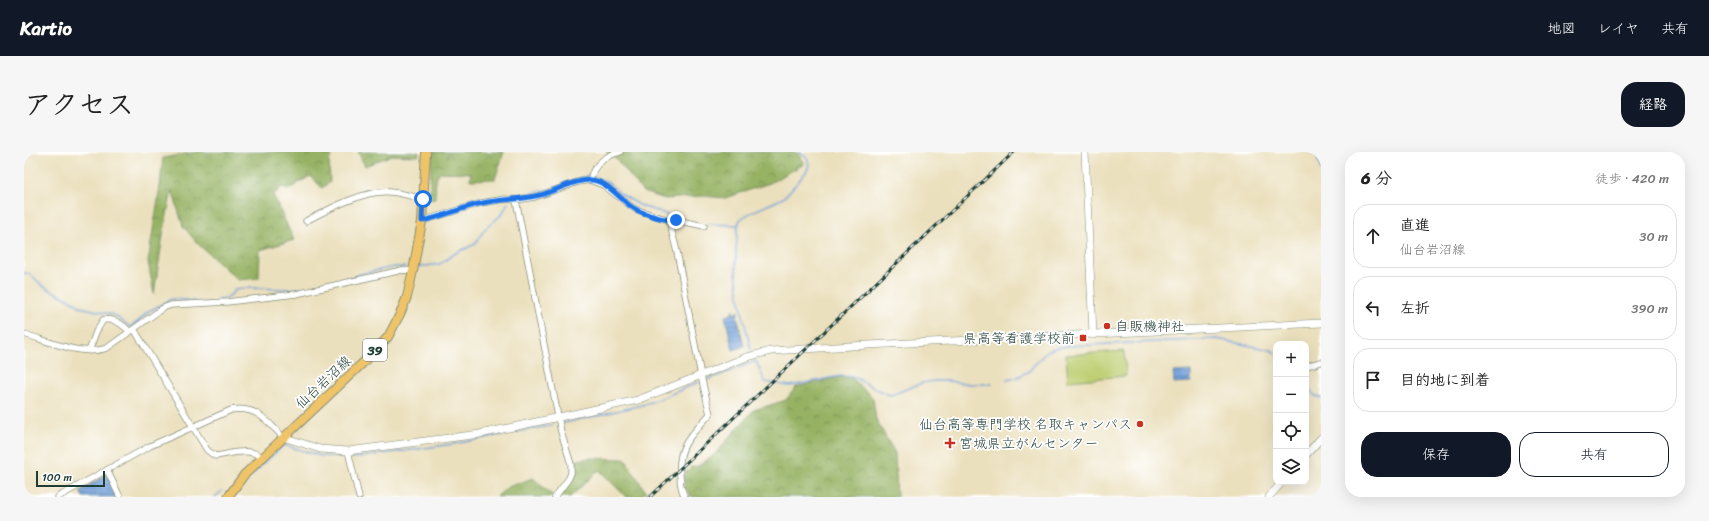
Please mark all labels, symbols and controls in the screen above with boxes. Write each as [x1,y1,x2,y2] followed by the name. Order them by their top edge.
[20,12,72,45] text: Kartio
[1548,16,1576,41] text: 地図
[1598,16,1639,41] text: レイヤ
[1661,16,1689,41] text: 共有
[24,80,134,129] text: アクセス
[1621,82,1685,127] button: 経路
[1361,163,1392,193] text: 6 分
[1596,167,1669,190] text: 徒歩 · 420 m
[414,190,432,208] route start
[667,211,685,229] route end
[1400,212,1430,238] text: 直進
[1362,225,1384,247] icon: ahead
[1639,225,1668,248] text: 30 m
[1400,238,1465,261] text: 仙台岩沼線
[1400,295,1430,321] text: 左折
[1362,297,1384,319] icon: left
[1631,297,1668,320] text: 390 m
[1115,314,1185,339] place label: 自販機神社
[1102,321,1112,331] marker: 自販機神社
[963,326,1075,351] place label: 県高等看護学校前
[1078,333,1088,343] marker: 県高等看護学校前
[363,339,387,361] road number: 39
[1273,341,1309,485] map controls
[1273,341,1309,377] button: +
[289,349,357,415] street label: 仙台岩沼線
[1400,367,1490,393] text: 目的地に到着
[1362,369,1384,391] icon: arrive
[1273,377,1309,413] button: −
[919,412,1132,437] place label: 仙台高等専門学校 名取キャンパス
[1273,413,1309,449] button: locate
[1135,419,1145,429] marker: 仙台高等専門学校 名取キャンパス
[959,431,1098,456] place label: 宮城県立がんセンター
[1361,432,1511,477] button: 保存
[1519,432,1669,477] button: 共有
[944,437,956,449] marker: 宮城県立がんセンター
[1273,449,1309,485] button: layers
[42,468,72,487] text: 100 m
[36,469,105,488] scale bar

